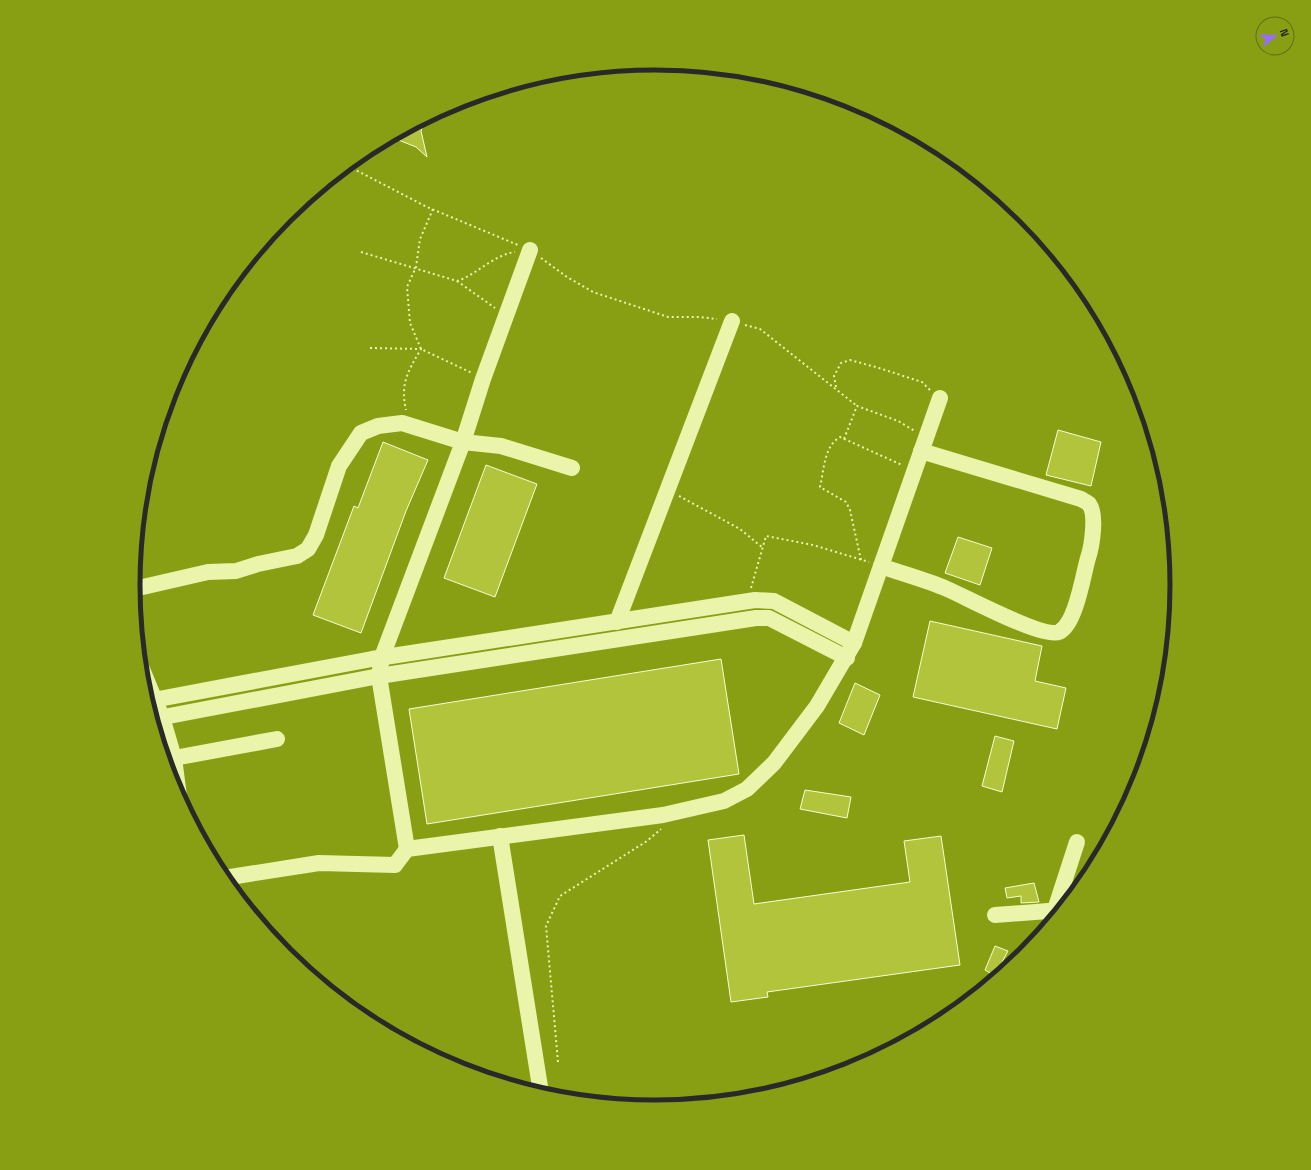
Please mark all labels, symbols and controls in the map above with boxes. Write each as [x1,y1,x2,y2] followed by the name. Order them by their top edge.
[1255,16,1295,56] north arrow
[1277,27,1292,39] text: N

